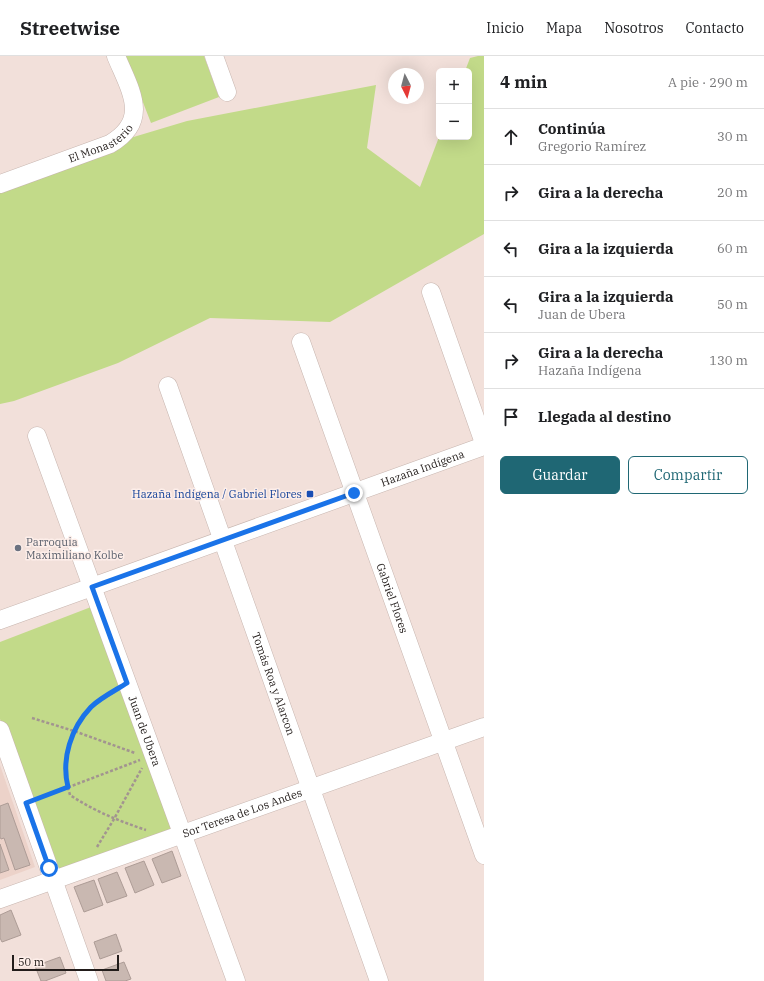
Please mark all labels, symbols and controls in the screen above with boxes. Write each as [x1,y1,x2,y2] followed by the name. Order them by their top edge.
[20,16,120,40] text: Streetwise
[486,19,524,37] text: Inicio
[546,19,582,37] text: Mapa
[604,19,664,37] text: Nosotros
[686,19,744,37] text: Contacto
[388,68,424,104] north arrow
[436,68,472,140] map controls
[436,68,472,104] button: +
[500,71,548,93] text: 4 min
[668,74,748,91] text: A pie · 290 m
[436,104,472,140] button: −
[538,119,605,138] text: Continúa
[66,121,136,166] street label: El Monasterio
[500,126,522,148] icon: ahead
[717,128,748,145] text: 30 m
[538,138,646,155] text: Gregorio Ramírez
[500,182,522,204] icon: right
[538,183,663,202] text: Gira a la derecha
[717,184,748,201] text: 20 m
[500,238,522,260] icon: left
[538,239,674,258] text: Gira a la izquierda
[717,240,748,257] text: 60 m
[538,287,674,306] text: Gira a la izquierda
[500,294,522,316] icon: left
[717,296,748,313] text: 50 m
[538,306,626,323] text: Juan de Ubera
[538,343,663,362] text: Gira a la derecha
[500,350,522,372] icon: right
[709,352,748,369] text: 130 m
[538,362,642,379] text: Hazaña Indígena
[500,406,522,428] icon: arrive
[538,407,671,426] text: Llegada al destino
[379,447,466,490] street label: Hazaña Indígena
[500,456,620,494] button: Guardar
[628,456,748,494] button: Compartir
[345,484,363,502] route end
[132,487,302,501] place label: Hazaña Indígena / Gabriel Flores
[305,489,315,499] marker: Hazaña Indígena / Gabriel Flores
[26,535,123,562] place label: Parroquia Maximiliano Kolbe
[13,543,23,553] marker: Parroquia Maximiliano Kolbe
[373,561,411,635] street label: Gabriel Flores
[249,630,298,737] street label: Tomás Roa y Alarcon
[125,694,164,768] street label: Juan de Ubera
[181,785,304,841] street label: Sor Teresa de Los Andes
[40,859,58,877] route start
[12,953,119,972] scale bar
[18,955,44,969] text: 50 m

